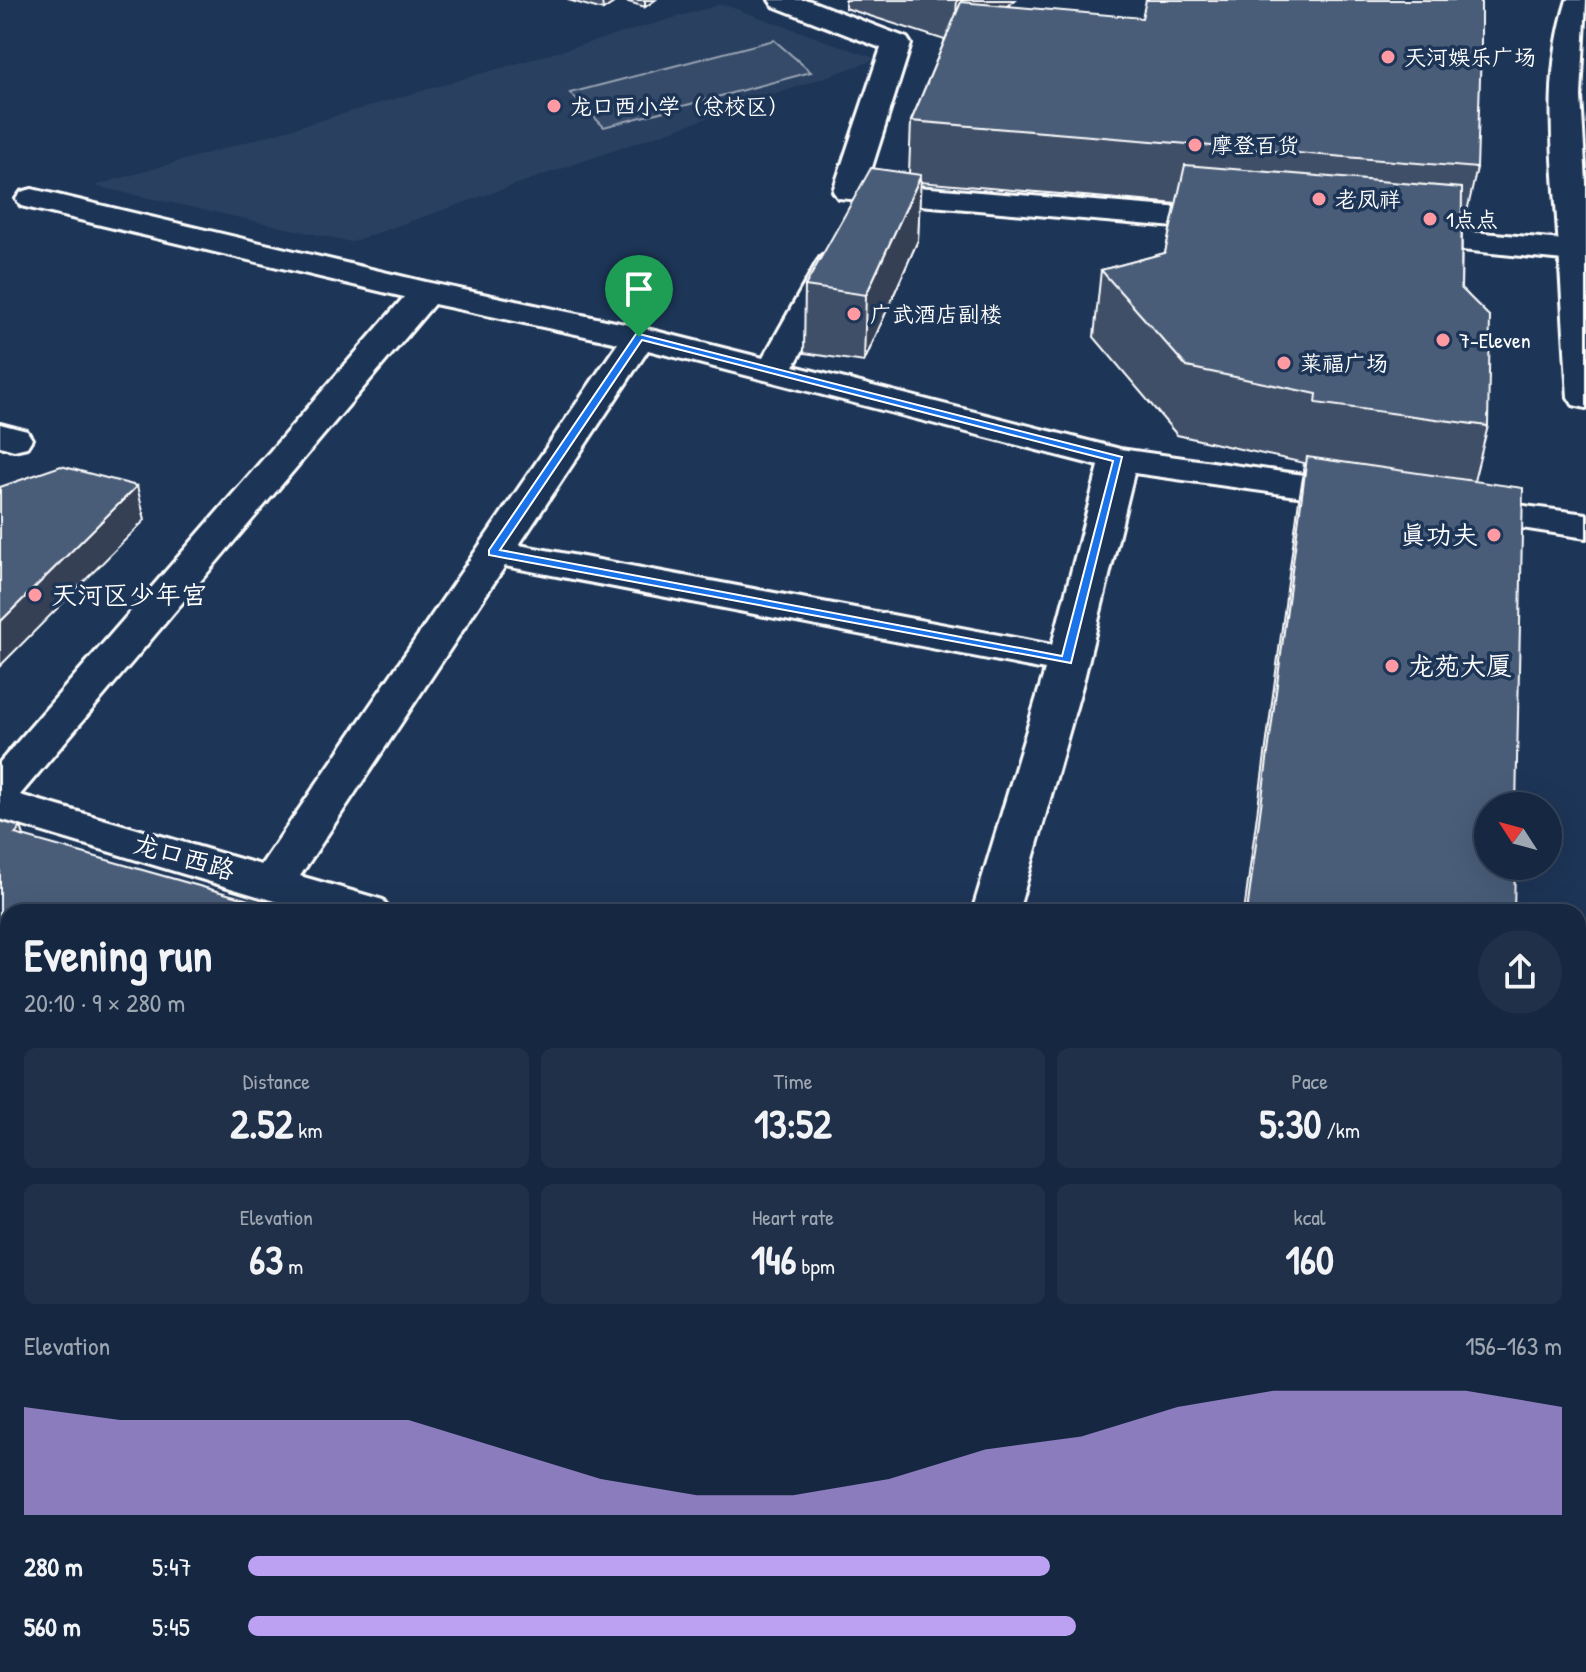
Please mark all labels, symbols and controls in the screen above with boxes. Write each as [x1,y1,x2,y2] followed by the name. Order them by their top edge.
[1404,42,1536,72] place label: 天河娱乐广场
[1379,48,1397,66] marker: 天河娱乐广场
[570,91,790,121] place label: 龙口西小学（总校区）
[545,97,563,115] marker: 龙口西小学（总校区）
[1211,130,1299,160] place label: 摩登百货
[1186,136,1204,154] marker: 摩登百货
[1335,184,1401,214] place label: 老凤祥
[1310,190,1328,208] marker: 老凤祥
[1446,204,1498,234] place label: 1点点
[1421,210,1439,228] marker: 1点点
[605,255,673,337] pin
[617,267,661,311] icon: arrive
[870,299,1002,329] place label: 广武酒店副楼
[845,305,863,323] marker: 广武酒店副楼
[1459,325,1531,355] place label: 7-Eleven
[1434,331,1452,349] marker: 7-Eleven
[1300,348,1388,378] place label: 莱福广场
[1275,354,1293,372] marker: 莱福广场
[1400,517,1478,552] place label: 真功夫
[1485,526,1503,544] marker: 真功夫
[51,577,207,612] place label: 天河区少年宫
[26,586,44,604] marker: 天河区少年宫
[1408,648,1512,683] place label: 龙苑大厦
[1383,657,1401,675] marker: 龙苑大厦
[1474,792,1562,880] north arrow
[1474,792,1562,880] map controls
[129,825,239,888] street label: 龙口西路
[24,925,212,985] text: Evening run
[1478,930,1562,1014] button: share
[24,985,185,1020] text: 20:10 · 9 × 280 m
[243,1066,310,1096] text: Distance
[774,1066,812,1096] text: Time
[1291,1066,1328,1096] text: Pace
[230,1096,293,1150] text: 2.52
[754,1096,832,1150] text: 13:52
[1259,1096,1321,1150] text: 5:30
[293,1115,322,1145] text: km
[1321,1115,1360,1145] text: /km
[240,1202,313,1232] text: Elevation
[752,1202,834,1232] text: Heart rate
[1294,1202,1326,1232] text: kcal
[249,1232,283,1286] text: 63
[751,1232,796,1286] text: 146
[1285,1232,1334,1286] text: 160
[283,1251,303,1281] text: m
[796,1251,835,1281] text: bpm
[24,1328,110,1363] text: Elevation
[1465,1328,1562,1363] text: 156–163 m
[24,1549,83,1584] text: 280 m
[152,1549,192,1584] text: 5:47
[24,1609,81,1644] text: 560 m
[152,1609,190,1644] text: 5:45

